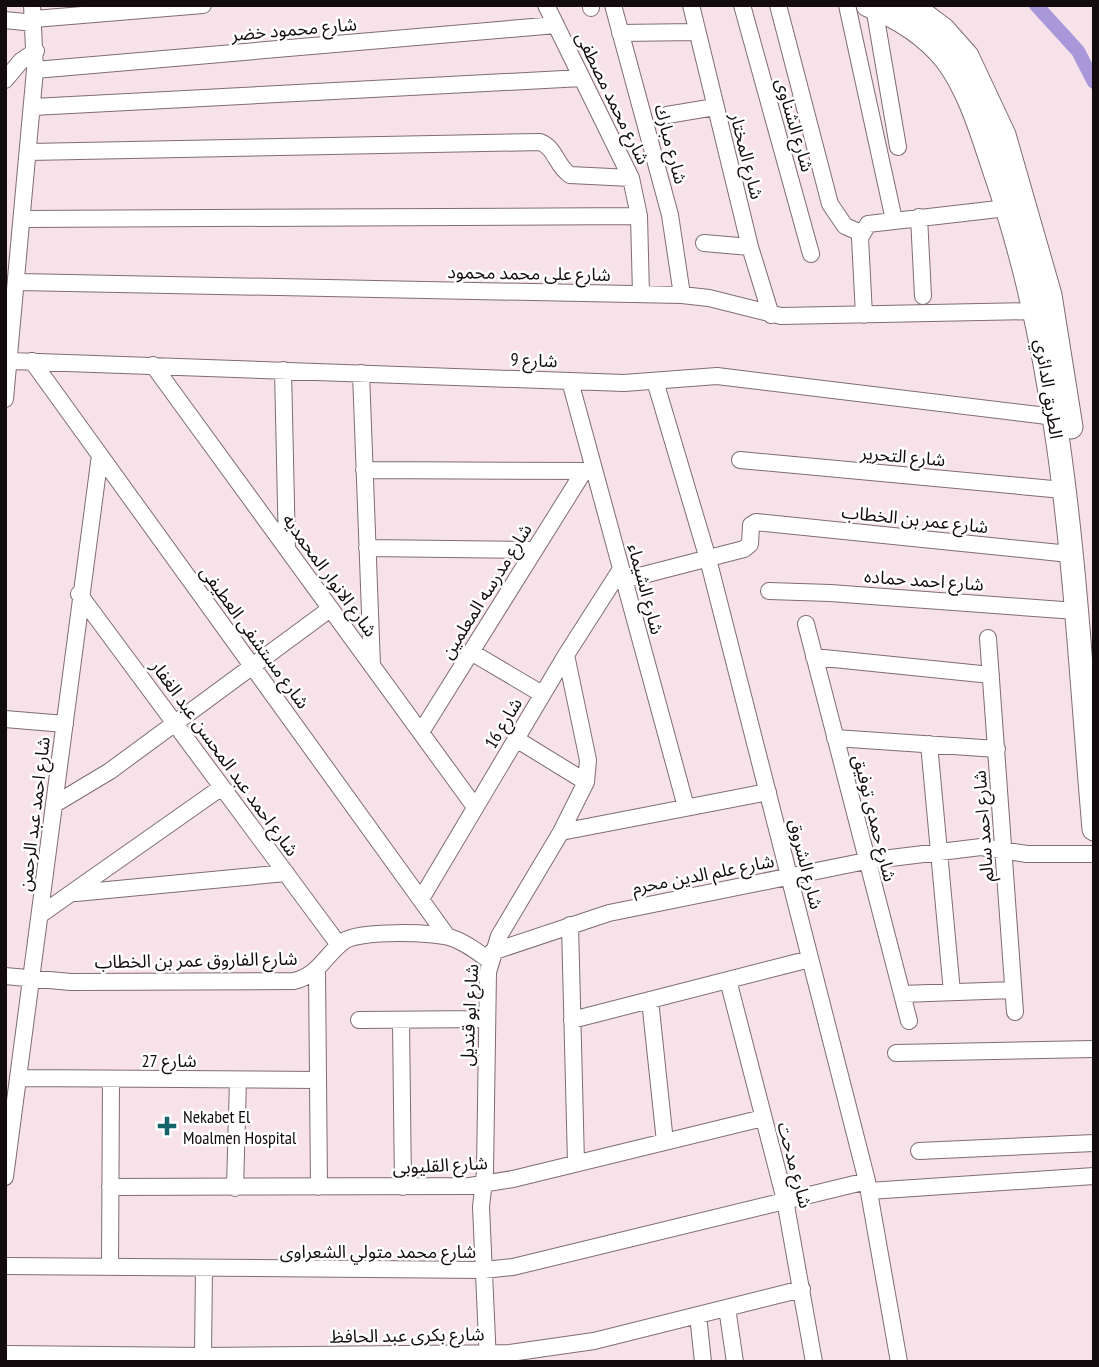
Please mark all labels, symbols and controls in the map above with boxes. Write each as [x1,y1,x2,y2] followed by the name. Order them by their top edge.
[229,12,358,49] street label: شارع محمود خضر
[568,28,655,170] street label: شارع محمد مصطفى
[768,76,819,175] street label: شارع الشناوى
[646,102,693,187] street label: شارع مبارك
[722,109,769,202] street label: شارع المختار
[447,260,611,289] street label: شارع على محمد محمود
[1028,338,1068,441] street label: الطريق الدائري
[510,348,558,375] street label: شارع 9
[858,441,946,474] street label: شارع التحرير
[840,500,990,541] street label: شارع عمر بن الخطاب
[275,509,382,643] street label: شارع الانوار المحمديه
[435,519,539,664] street label: شارع مدرسه المعلمين
[620,541,669,638] street label: شارع الشيماء
[193,561,315,715] street label: شارع مستشفى العطيفى
[863,564,985,599] street label: شارع احمد حماده
[143,655,304,862] street label: شارع احمد عبد المحسن عبد الغفار
[479,693,530,754] street label: شارع 16
[13,735,58,893] street label: شارع احمد عبد الرحمن
[845,752,902,885] street label: شارع حمدى توفيق
[968,769,1001,883] street label: شارع احمد سالم
[781,816,828,912] street label: شارع الشروق
[630,849,777,902] street label: شارع علم الدين محرم
[94,947,298,976] street label: شارع الفاروق عمر بن الخطاب
[455,963,486,1067] street label: شارع ابو قنديل
[141,1049,197,1075] street label: شارع 27
[183,1105,297,1149] place label: Nekabet El Moalmen Hospital
[157,1116,177,1136] marker: Nekabet El Moalmen Hospital
[770,1119,818,1211] street label: شارع مدحت
[392,1151,488,1182] street label: شارع القليوبى
[280,1240,476,1266] street label: شارع محمد متولي الشعراوى
[329,1322,485,1351] street label: شارع بكرى عبد الحافظ

